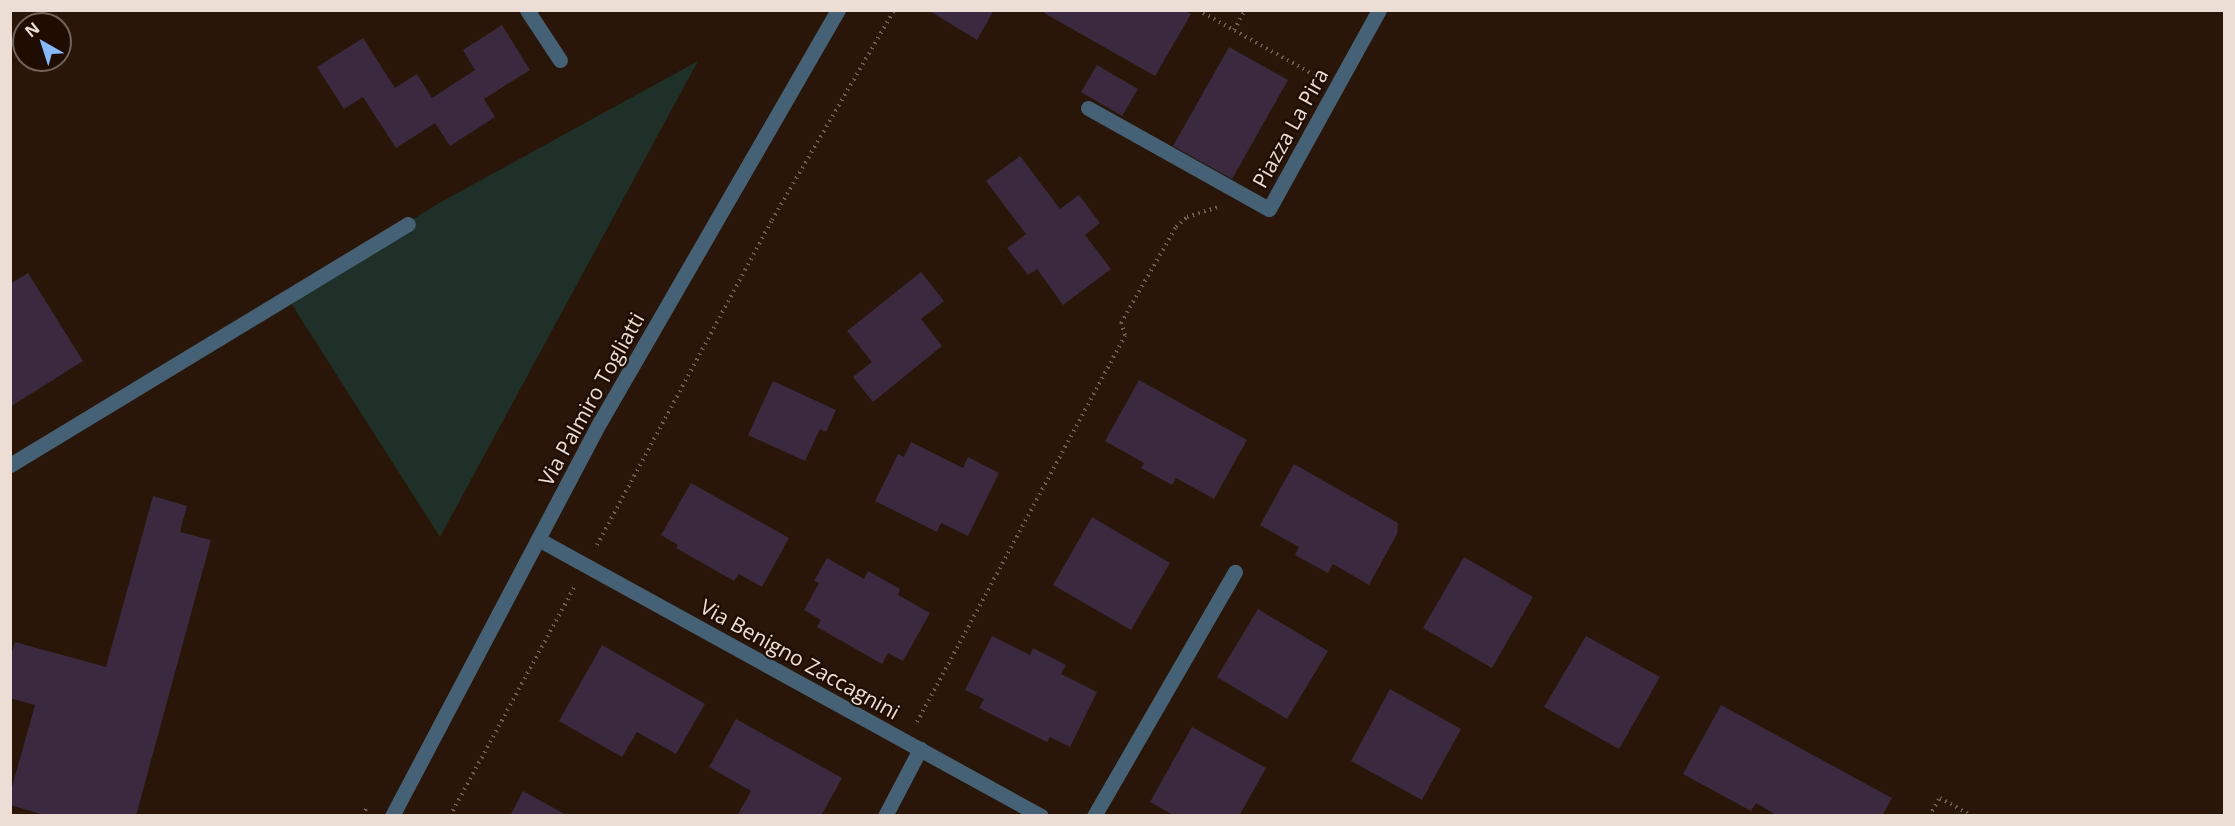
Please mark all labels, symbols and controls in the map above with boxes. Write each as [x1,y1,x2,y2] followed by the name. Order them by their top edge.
[12,12,72,72] north arrow
[20,17,44,42] text: N
[1247,64,1333,192] street label: Piazza La Pira
[533,308,649,490] street label: Via Palmiro Togliatti
[696,594,904,724] street label: Via Benigno Zaccagnini

